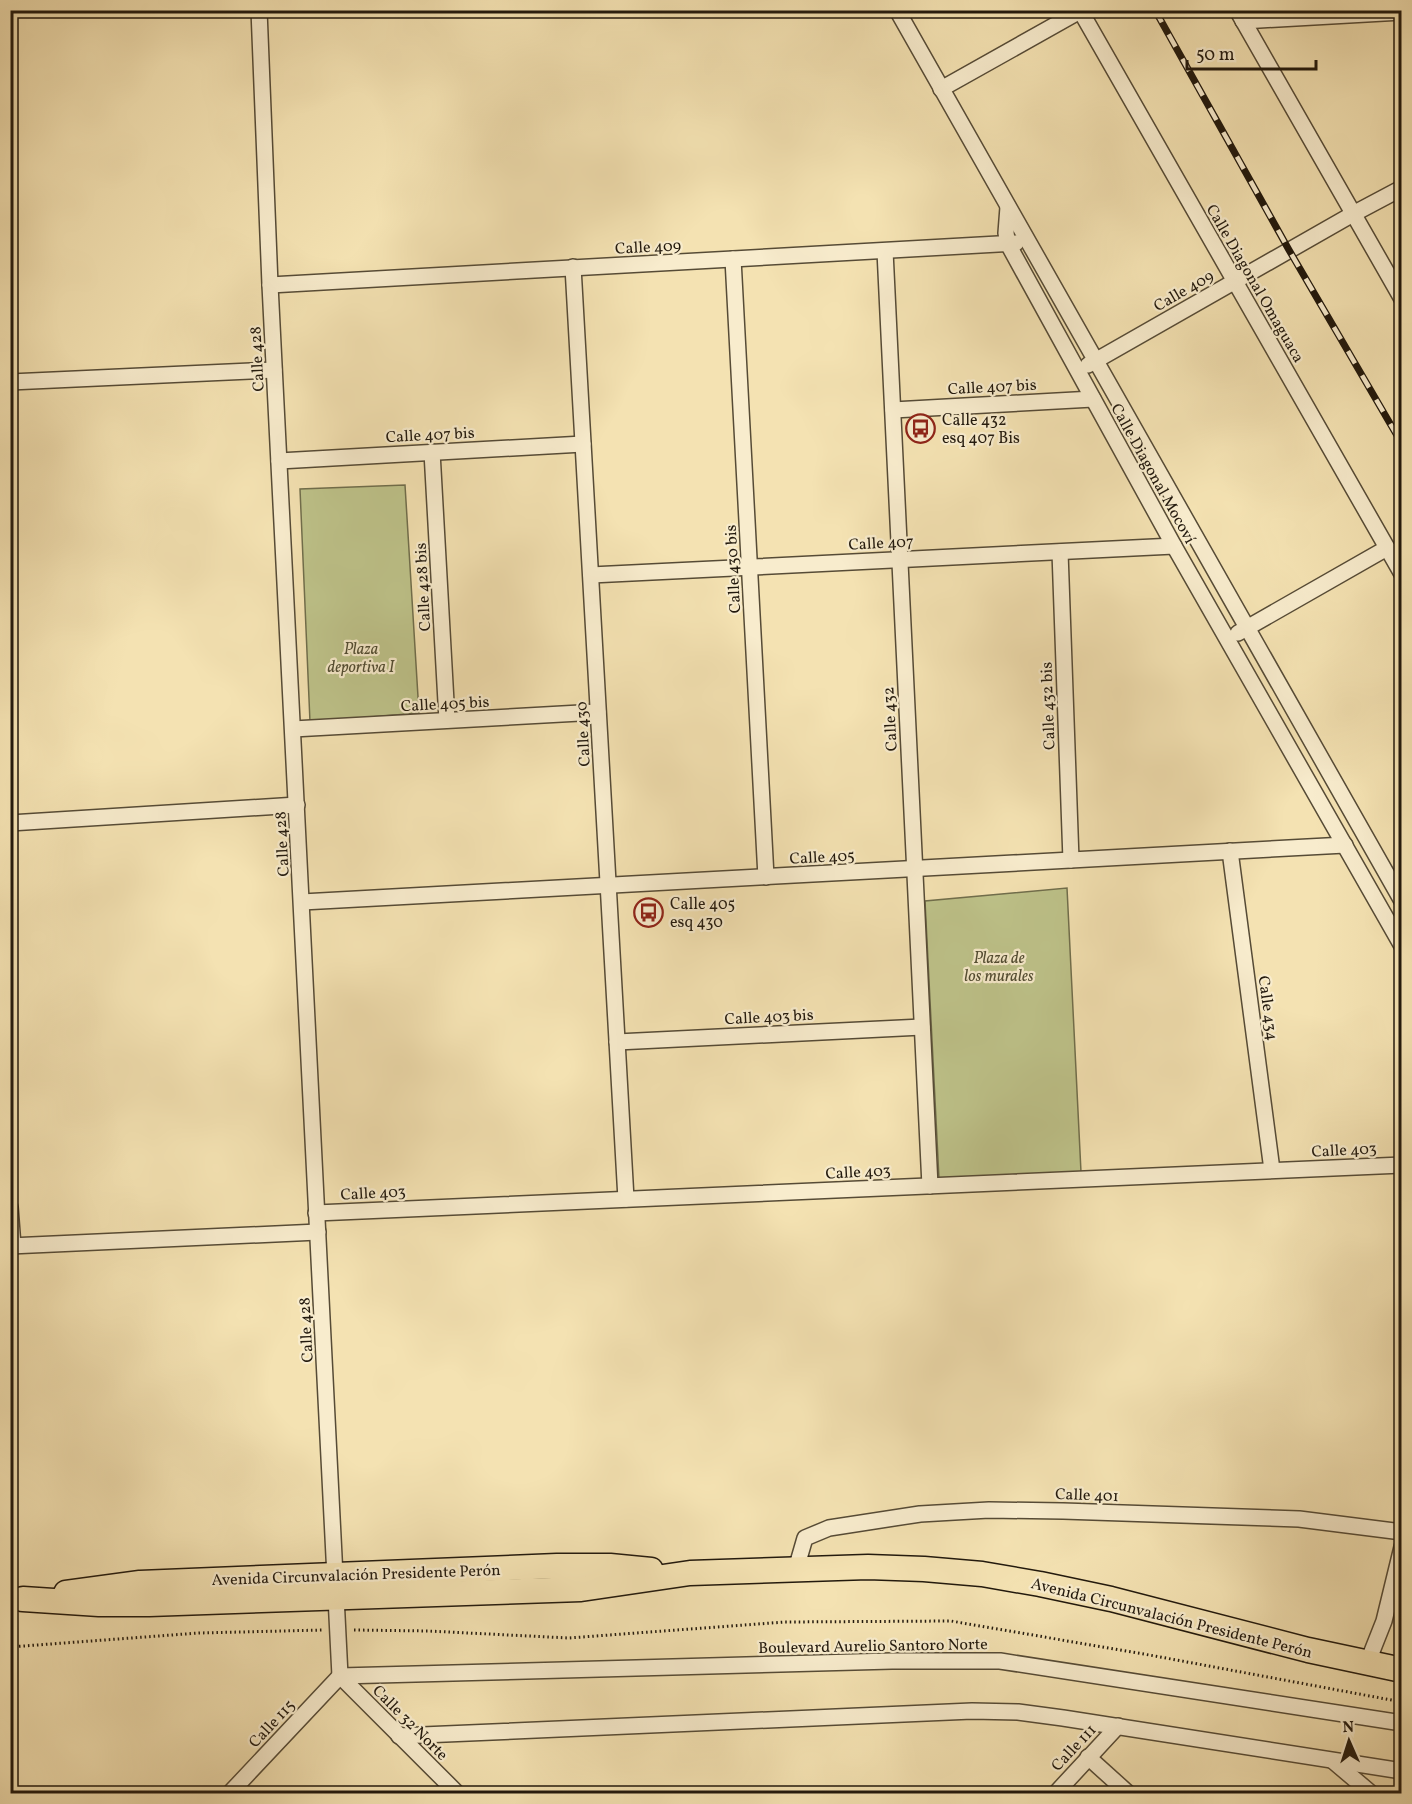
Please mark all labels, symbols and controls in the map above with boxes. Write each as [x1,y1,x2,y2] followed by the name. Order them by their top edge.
[1187,33,1316,71] scale bar
[1196,43,1235,68] text: 50 m
[1200,201,1309,367] street label: Calle Diagonal Omaguaca
[615,235,682,261] street label: Calle 409
[1150,266,1218,318] street label: Calle 409
[245,326,271,392] street label: Calle 428
[947,375,1037,401] street label: Calle 407 bis
[1105,400,1200,548] street label: Calle Diagonal Mocoví
[942,410,1020,450] place label: Calle 432 esq 407 Bis
[905,412,937,444] bus stop icon: Calle 432 esq 407 Bis
[385,423,475,449] street label: Calle 407 bis
[721,524,747,614] street label: Calle 430 bis
[848,531,915,557] street label: Calle 407
[411,542,437,632] street label: Calle 428 bis
[328,639,395,679] park label: Plaza deportiva I
[1036,661,1062,750] street label: Calle 432 bis
[878,686,904,752] street label: Calle 432
[400,692,490,718] street label: Calle 405 bis
[571,701,597,767] street label: Calle 430
[270,811,296,877] street label: Calle 428
[789,845,855,871] street label: Calle 405
[670,894,735,934] place label: Calle 405 esq 430
[633,896,665,928] bus stop icon: Calle 405 esq 430
[964,948,1034,988] park label: Plaza de los murales
[1252,974,1282,1042] street label: Calle 434
[724,1005,814,1031] street label: Calle 403 bis
[1311,1138,1377,1164] street label: Calle 403
[825,1160,891,1186] street label: Calle 403
[340,1181,406,1207] street label: Calle 403
[294,1297,320,1363] street label: Calle 428
[1055,1484,1119,1508] street label: Calle 401
[211,1560,501,1592] street label: Avenida Circunvalación Presidente Perón
[1029,1573,1314,1665] street label: Avenida Circunvalación Presidente Perón
[758,1634,988,1660] street label: Boulevard Aurelio Santoro Norte
[367,1681,452,1766] street label: Calle 32 Norte
[244,1695,301,1753] street label: Calle 115
[1319,1711,1379,1771] north arrow
[1342,1717,1355,1739] text: N
[1047,1720,1102,1777] street label: Calle 111

